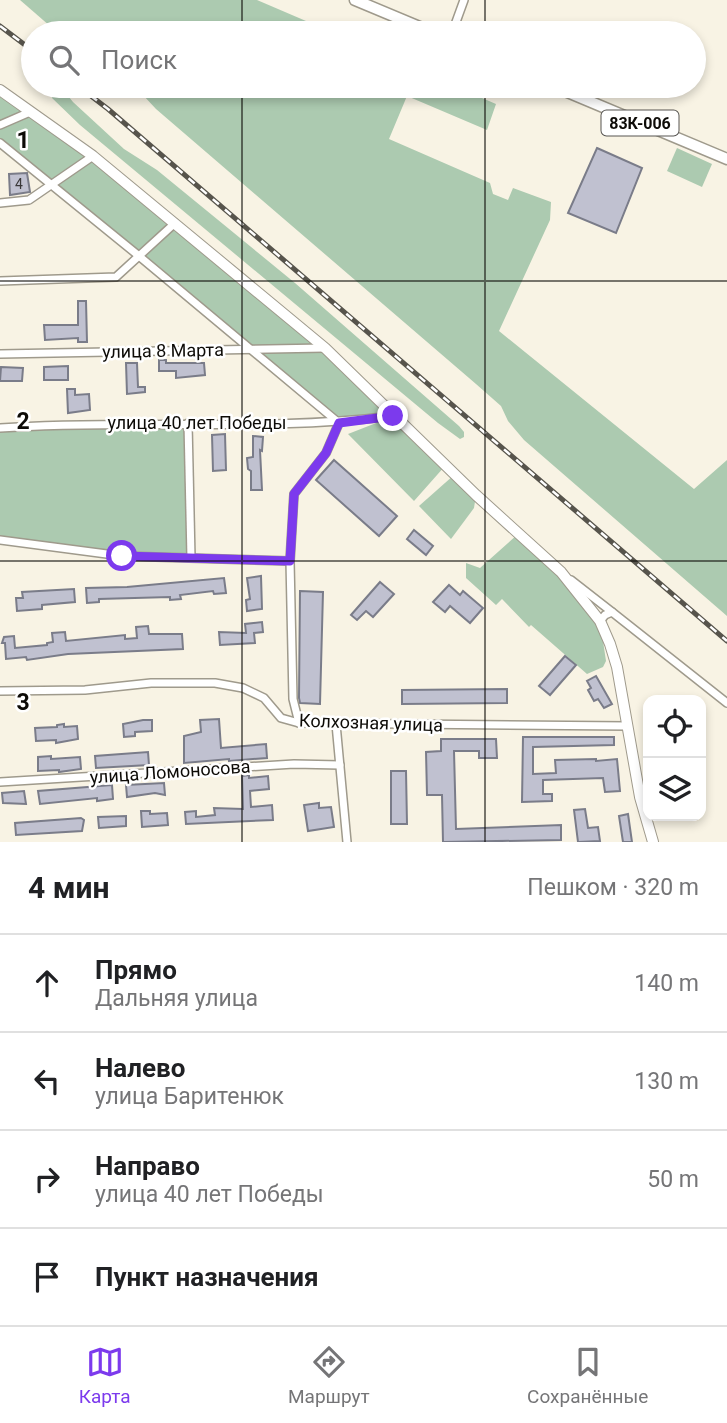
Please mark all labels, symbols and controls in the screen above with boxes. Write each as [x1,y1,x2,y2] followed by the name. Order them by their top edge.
[21,21,706,98] search box
[45,41,83,79] icon: search
[101,45,177,75] text: Поиск
[602,111,678,136] road number: 83К-006
[16,127,30,154] text: 1
[15,176,23,192] house number: 4
[102,339,224,362] street label: улица 8 Марта
[377,400,408,431] route end
[16,408,30,435] text: 2
[108,412,287,433] street label: улица 40 лет Победы
[106,540,137,571] route start
[16,689,30,716] text: 3
[643,695,706,821] map controls
[643,695,706,758] button: locate
[299,709,443,736] street label: Колхозная улица
[89,755,251,788] street label: улица Ломоносова
[643,758,706,821] button: layers
[28,870,109,905] text: 4 мин
[527,874,699,901] text: Пешком · 320 m
[95,955,177,985] text: Прямо
[28,964,66,1002] icon: ahead
[634,970,699,997] text: 140 m
[95,985,258,1012] text: Дальняя улица
[95,1053,185,1083] text: Налево
[28,1062,66,1100] icon: left
[634,1068,699,1095] text: 130 m
[95,1083,284,1110] text: улица Баритенюк
[95,1151,200,1181] text: Направо
[28,1160,66,1198] icon: right
[647,1166,699,1193] text: 50 m
[95,1181,324,1208] text: улица 40 лет Победы
[28,1258,66,1296] icon: arrive
[95,1262,319,1292] text: Пункт назначения
[79,1343,131,1408] tab: Карта
[288,1343,370,1408] tab: Маршрут
[527,1343,648,1408] tab: Сохранённые

